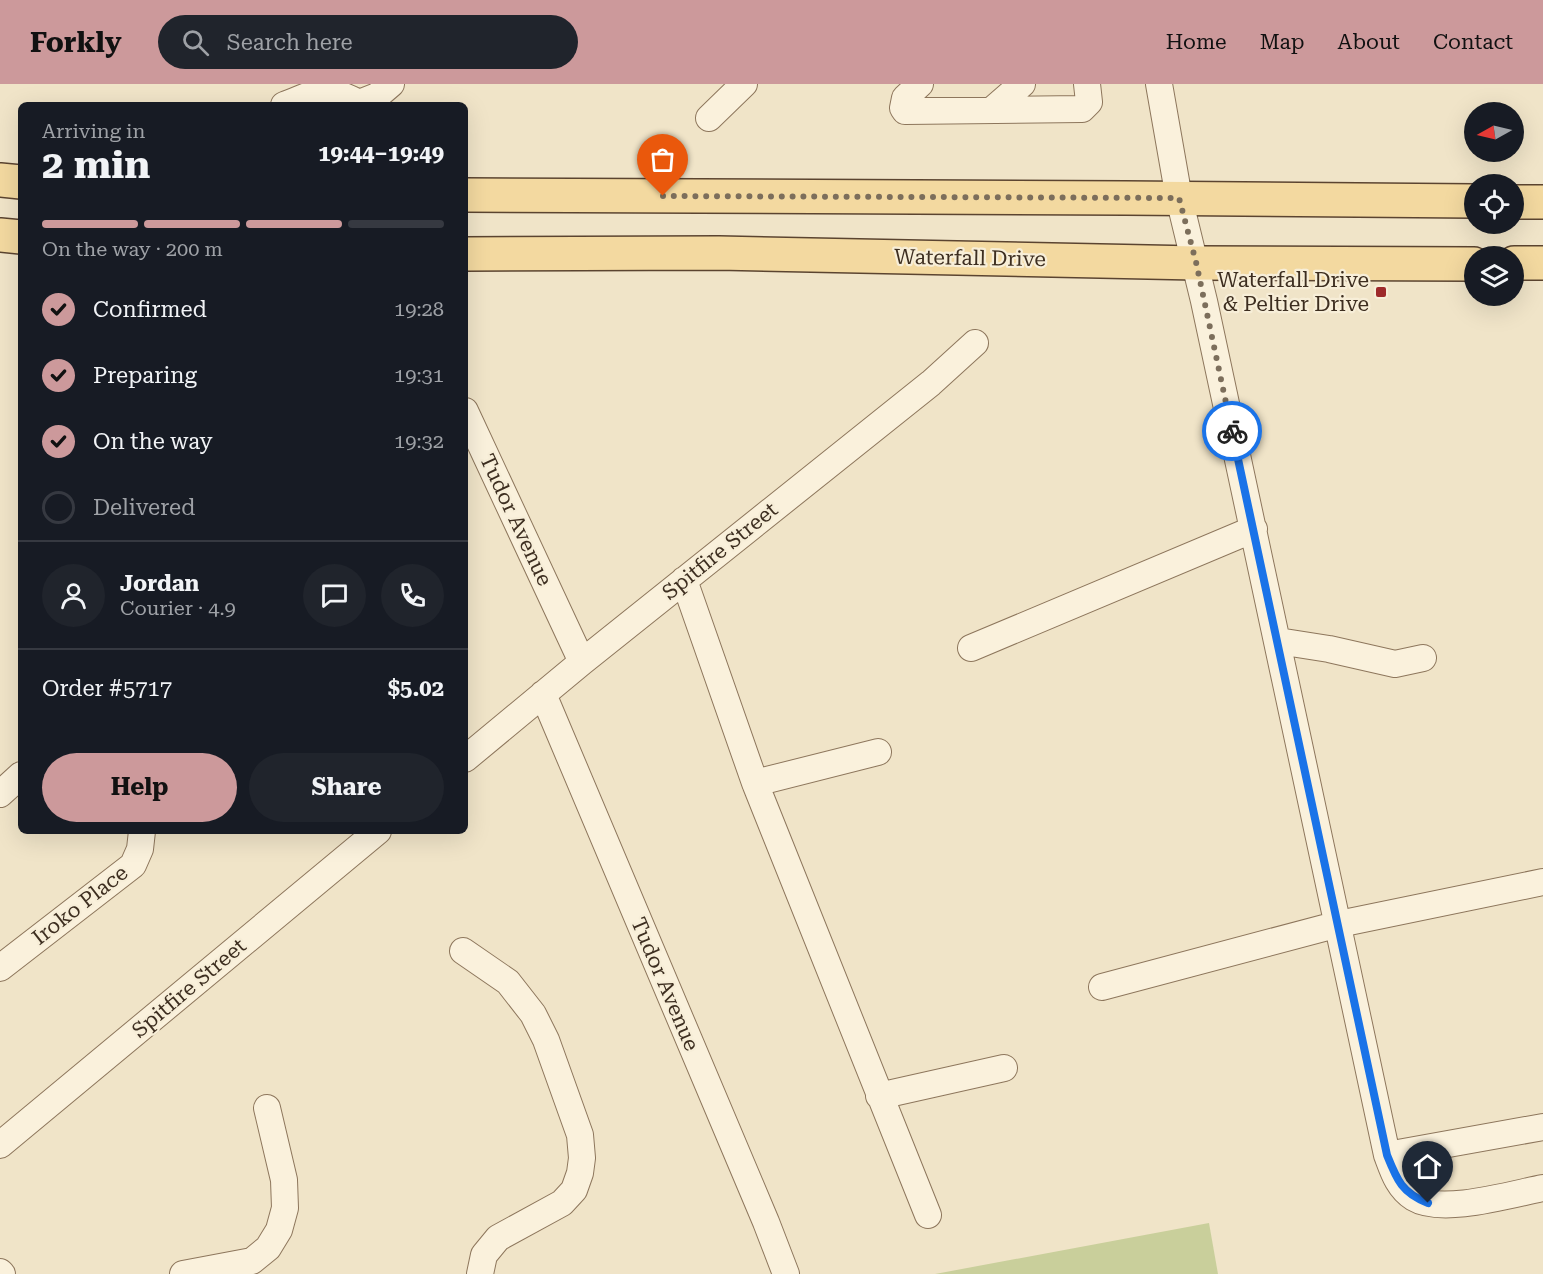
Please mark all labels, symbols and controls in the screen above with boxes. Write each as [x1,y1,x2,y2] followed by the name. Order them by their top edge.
[158,15,578,69] search box
[30,26,122,59] text: Forkly
[179,26,212,59] icon: search
[227,30,353,55] text: Search here
[1166,30,1227,54] text: Home
[1260,30,1305,54] text: Map
[1338,30,1400,54] text: About
[1433,30,1513,54] text: Contact
[1464,102,1524,162] north arrow
[1464,102,1524,306] map controls
[42,119,145,143] text: Arriving in
[637,134,688,196] pin
[318,141,444,166] text: 19:44–19:49
[42,142,150,188] text: 2 min
[646,143,679,176] icon: bag
[1464,174,1524,234] button: locate
[42,237,223,261] text: On the way · 200 m
[894,245,1046,271] street label: Waterfall Drive
[1464,246,1524,306] button: layers
[1217,268,1369,316] place label: Waterfall Drive & Peltier Drive
[1374,285,1388,299] marker: Waterfall Drive & Peltier Drive
[42,293,75,326] icon: check
[93,297,207,322] text: Confirmed
[394,297,444,321] text: 19:28
[42,359,75,392] icon: check
[93,363,197,388] text: Preparing
[394,363,444,387] text: 19:31
[1202,401,1262,461] courier
[1216,415,1249,448] icon: bike
[42,425,75,458] icon: check
[93,429,213,454] text: On the way
[394,429,444,453] text: 19:32
[475,450,557,590] street label: Tudor Avenue
[93,495,195,520] text: Delivered
[658,497,782,605] street label: Spitfire Street
[42,564,105,627] button: person
[303,564,366,627] button: chat
[381,564,444,627] button: phone
[120,571,199,596] text: Jordan
[120,596,236,620] text: Courier · 4.9
[42,676,172,701] text: Order #5717
[388,676,444,701] text: $5.02
[42,753,237,822] button: Help
[249,753,444,822] button: Share
[28,860,132,950] street label: Iroko Place
[626,914,704,1054] street label: Tudor Avenue
[127,933,251,1043] street label: Spitfire Street
[1402,1141,1453,1203] pin
[1411,1150,1444,1183] icon: home

